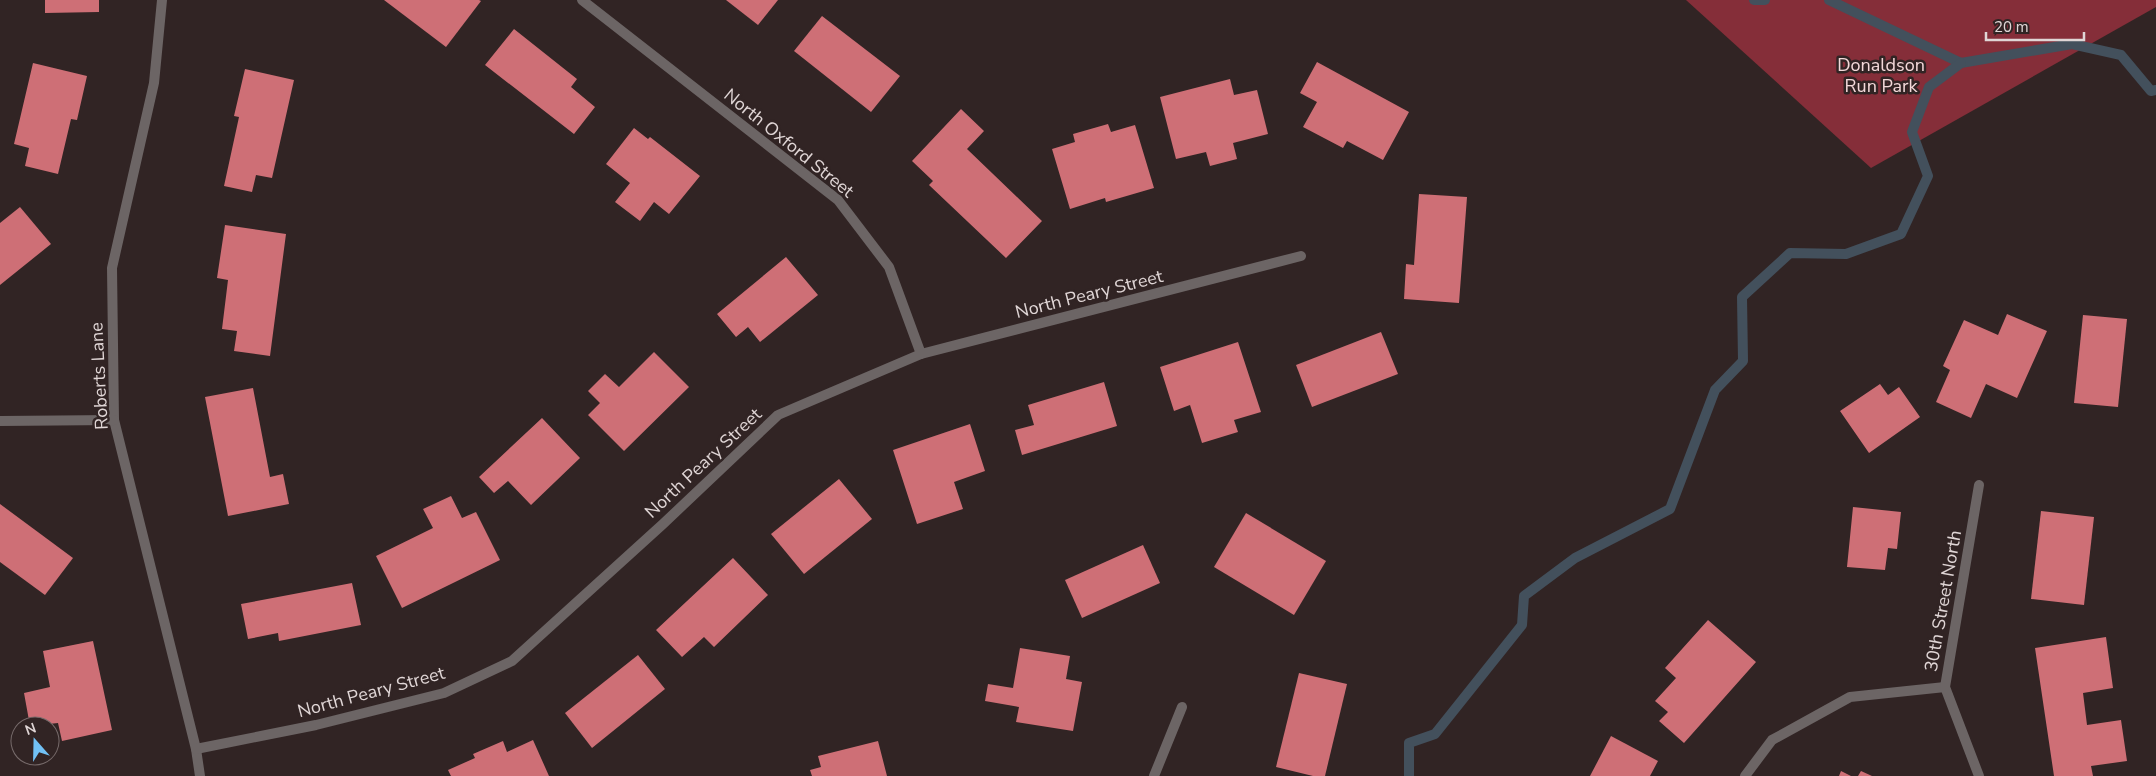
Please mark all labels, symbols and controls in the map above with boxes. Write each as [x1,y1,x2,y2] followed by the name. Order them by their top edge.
[1986,10,2084,42] scale bar
[1994,17,2029,37] text: 20 m
[1837,53,1925,98] park label: Donaldson Run Park
[719,83,860,203] street label: North Oxford Street
[1013,264,1166,324] street label: North Peary Street
[84,322,114,430] street label: Roberts Lane
[639,402,767,523] street label: North Peary Street
[1919,528,1967,674] street label: 30th Street North
[295,661,448,723] street label: North Peary Street
[10,716,60,766] north arrow
[23,719,39,740] text: N

